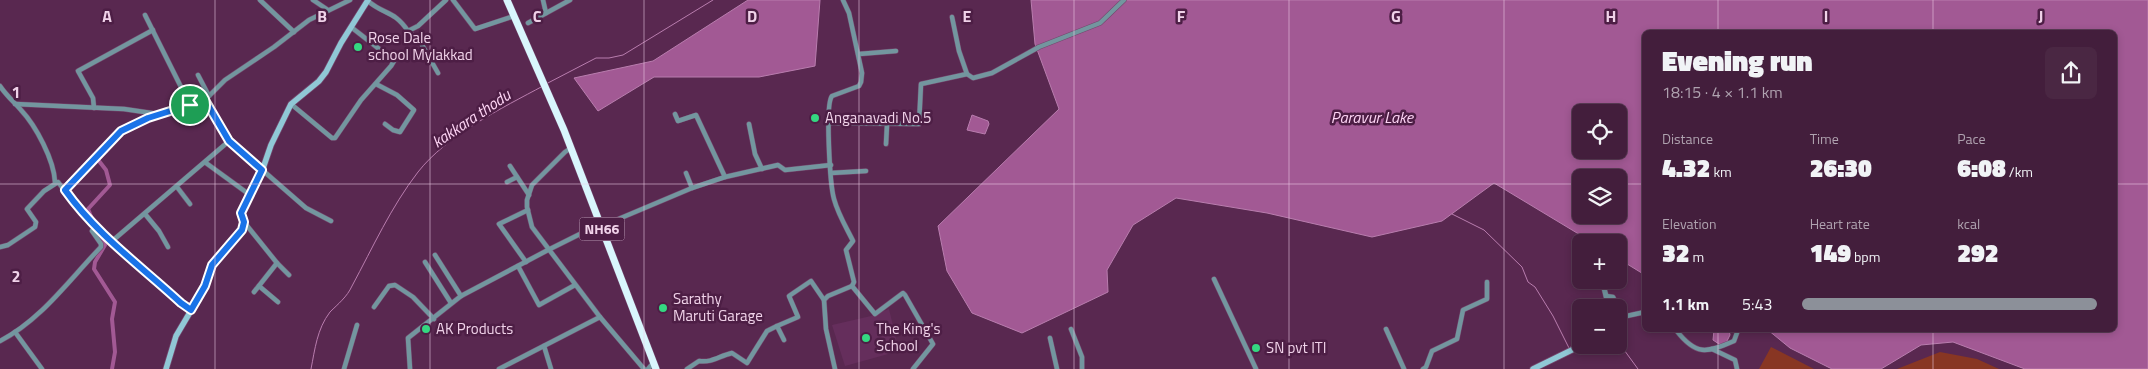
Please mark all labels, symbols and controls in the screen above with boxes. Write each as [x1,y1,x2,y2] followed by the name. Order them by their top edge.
[102,4,112,28] text: A
[317,4,327,28] text: B
[533,4,542,28] text: C
[747,4,757,28] text: D
[963,4,972,28] text: E
[1177,4,1186,28] text: F
[1391,4,1401,28] text: G
[1606,4,1616,28] text: H
[1824,4,1828,28] text: I
[2039,4,2043,28] text: J
[368,26,473,66] place label: Rose Dale school Mylakkad
[1662,39,1813,82] text: Evening run
[352,41,364,53] marker: Rose Dale school Mylakkad
[2045,47,2097,99] button: share
[12,80,20,104] text: 1
[1662,80,1783,104] text: 18:15 · 4 × 1.1 km
[427,82,516,153] water label: kakkara thodu
[169,84,211,126] pin
[176,91,204,119] icon: arrive
[1572,104,1627,354] map controls
[1572,104,1627,159] button: locate
[1331,105,1415,129] water label: Paravur Lake
[825,106,931,129] place label: Anganavadi No.5
[809,112,821,124] marker: Anganavadi No.5
[1662,128,1713,149] text: Distance
[1810,128,1839,149] text: Time
[1957,128,1986,149] text: Pace
[1662,149,1710,187] text: 4.32
[1810,149,1872,187] text: 26:30
[1957,149,2006,187] text: 6:08
[1710,161,1732,182] text: km
[2006,161,2033,182] text: /km
[1572,169,1627,224] button: layers
[1662,213,1716,234] text: Elevation
[1810,213,1870,234] text: Heart rate
[1957,213,1980,234] text: kcal
[580,218,624,240] road number: NH66
[1572,234,1627,289] button: +
[1662,234,1690,272] text: 32
[1810,234,1851,272] text: 149
[1957,234,1999,272] text: 292
[1690,246,1704,267] text: m
[1851,246,1880,267] text: bpm
[12,264,20,288] text: 2
[673,287,763,327] place label: Sarathy Maruti Garage
[1662,292,1709,316] text: 1.1 km
[1742,292,1772,316] text: 5:43
[1572,299,1627,354] button: −
[657,302,669,314] marker: Sarathy Maruti Garage
[436,317,513,340] place label: AK Products
[876,317,940,357] place label: The King's School
[420,323,432,335] marker: AK Products
[860,332,872,344] marker: The King's School
[1266,336,1326,359] place label: SN pvt ITI
[1250,342,1262,354] marker: SN pvt ITI

